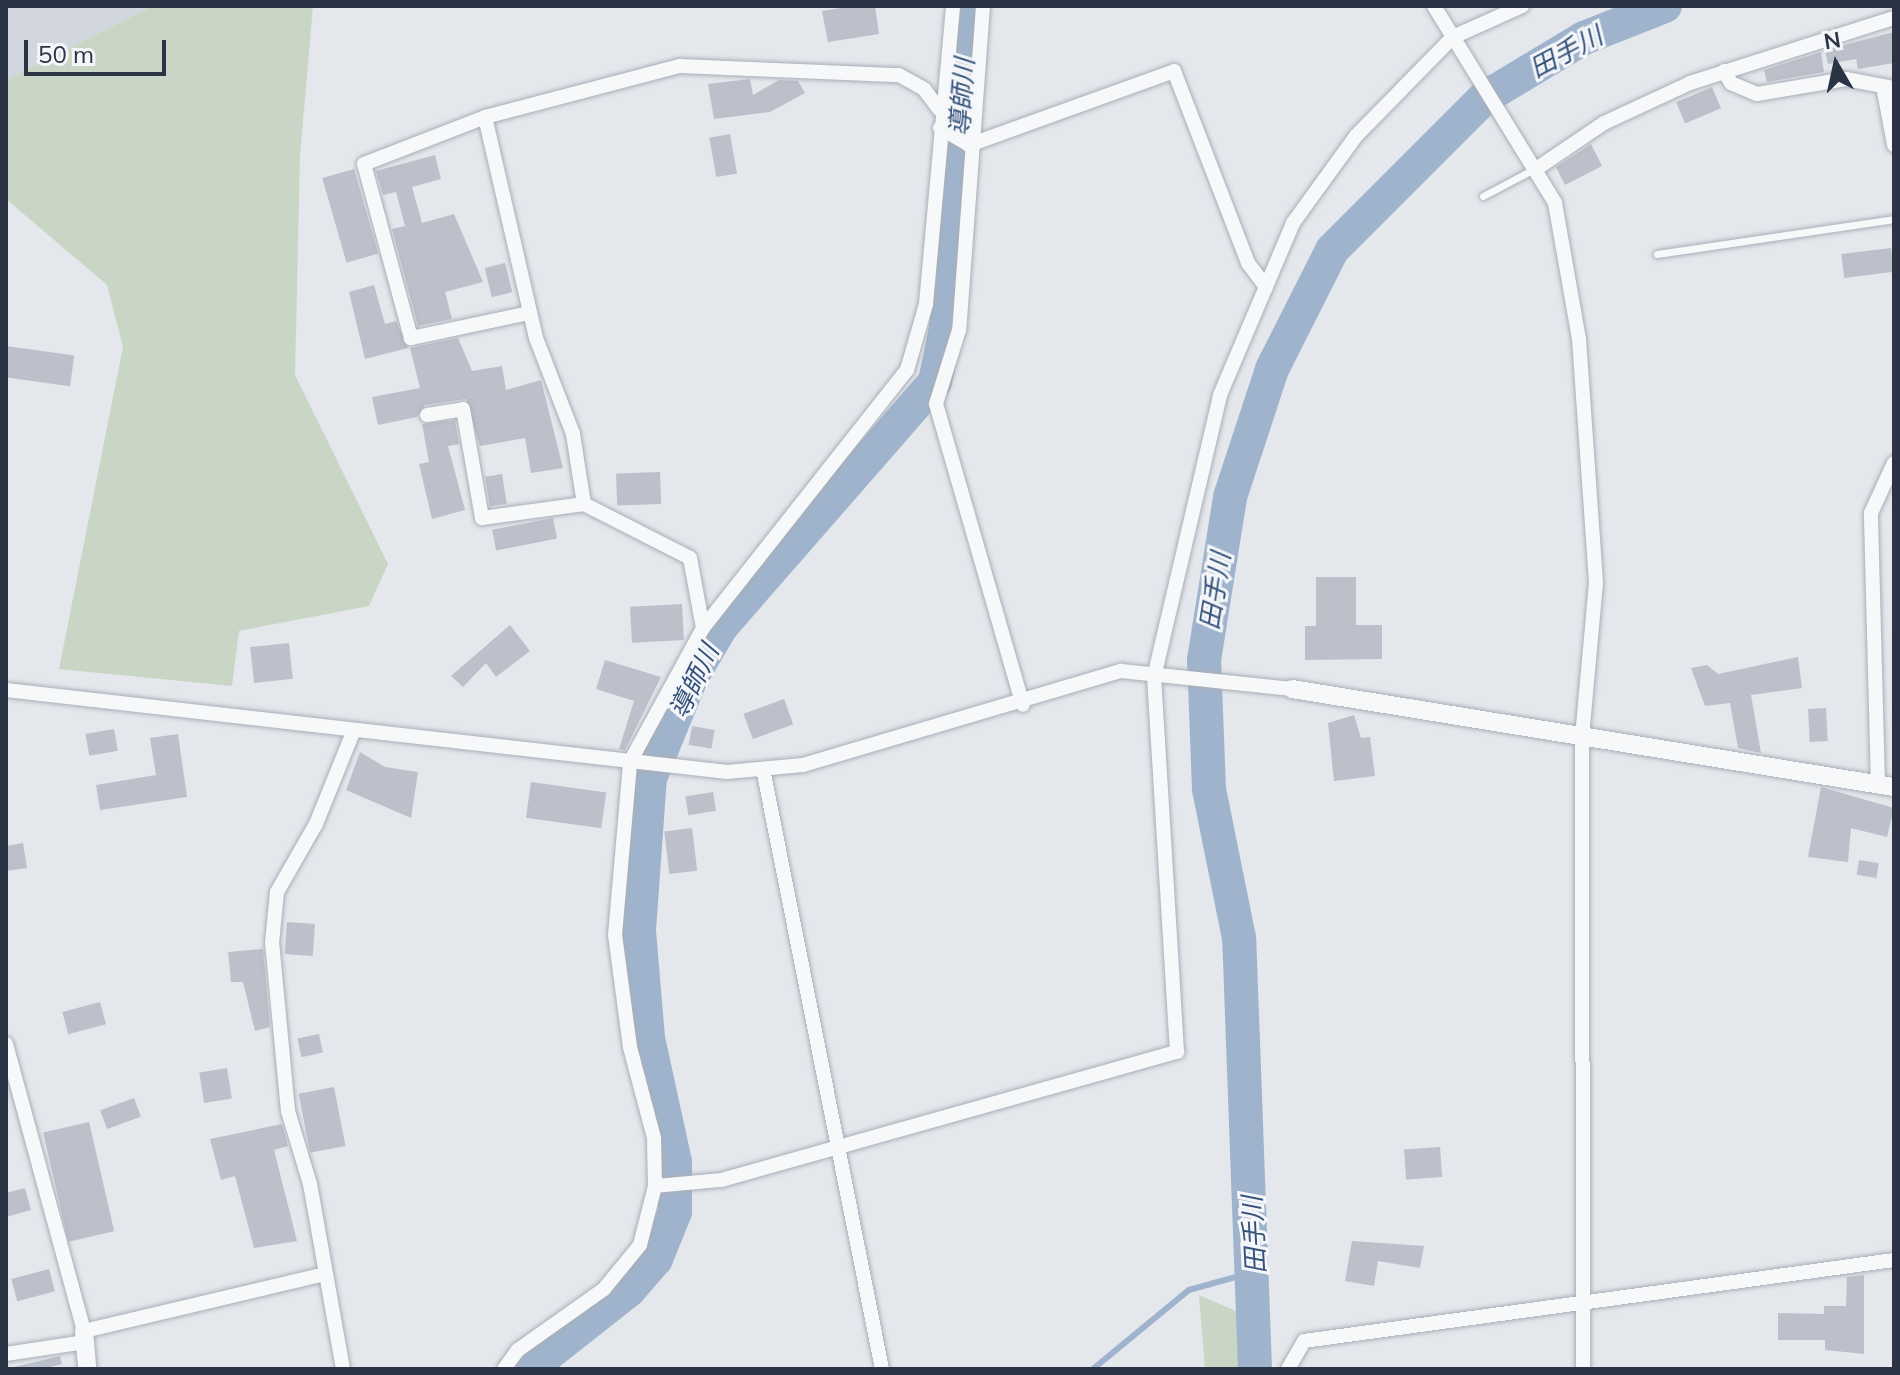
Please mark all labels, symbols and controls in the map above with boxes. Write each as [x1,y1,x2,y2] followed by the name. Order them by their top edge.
[1524,20,1608,84] water label: 田手川
[28,24,170,74] scale bar
[1796,24,1876,104] north arrow
[1822,25,1843,55] text: N
[38,39,94,69] text: 50 m
[944,57,980,137] water label: 導師川
[1193,550,1237,632] water label: 田手川
[663,639,725,723] water label: 導師川
[1236,1195,1272,1275] water label: 田手川

